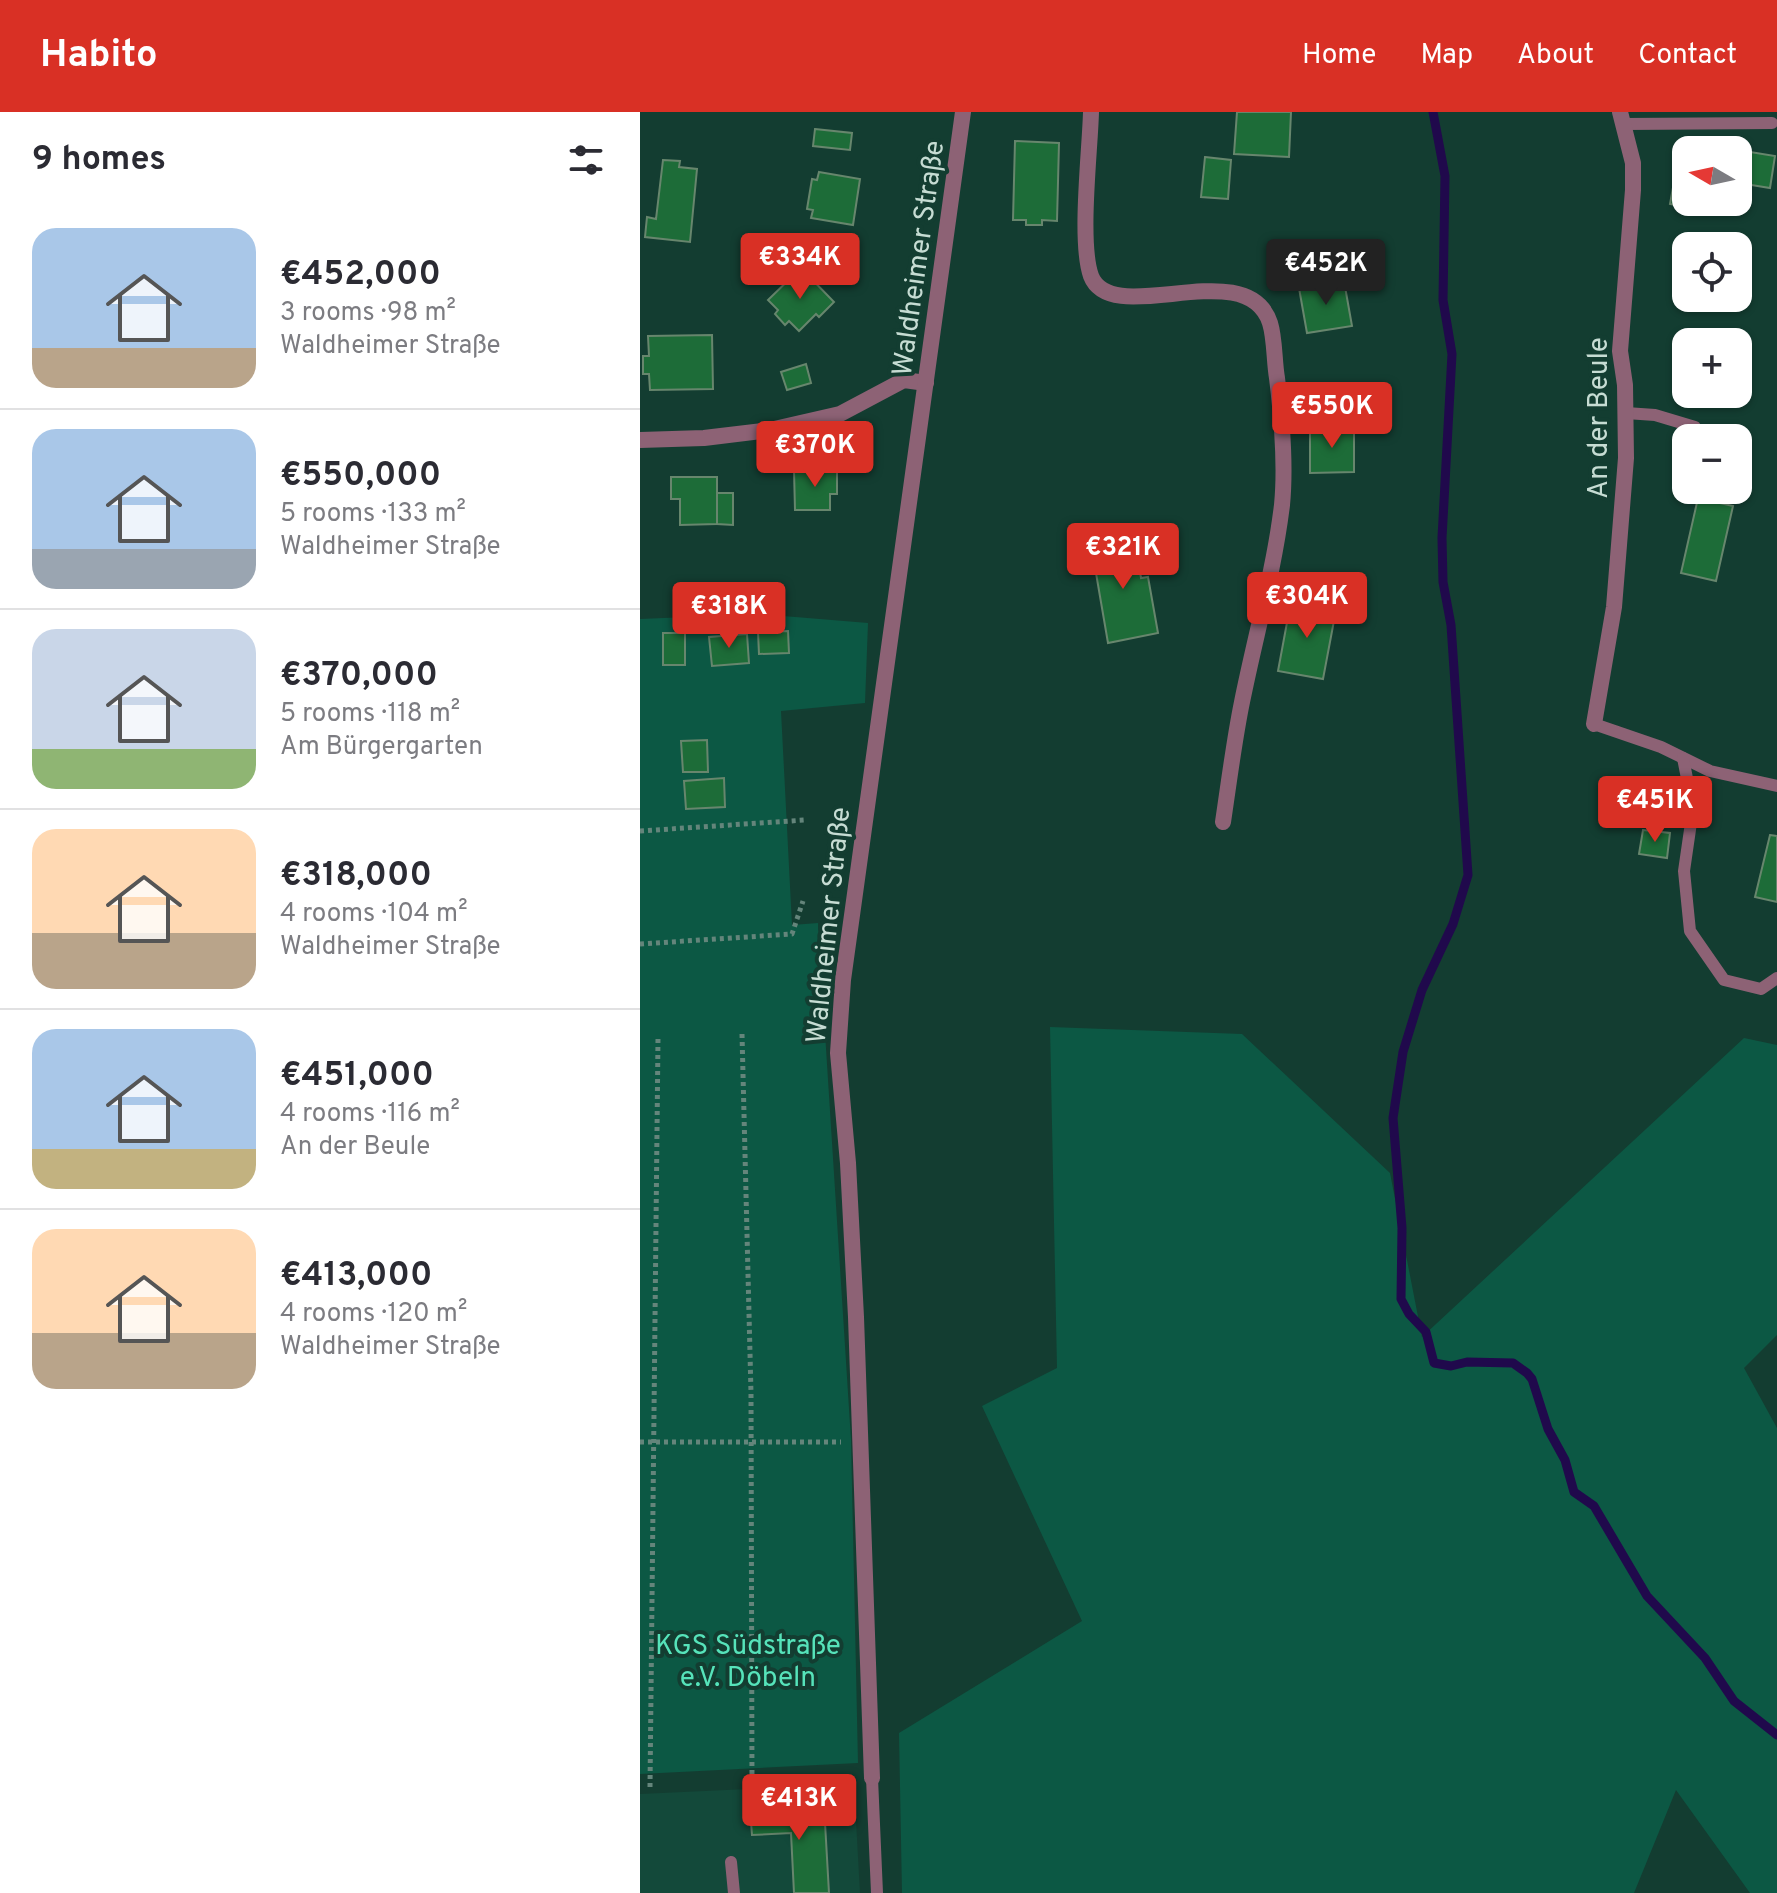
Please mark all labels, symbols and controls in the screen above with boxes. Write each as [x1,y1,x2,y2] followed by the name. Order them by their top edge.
[40,32,158,81] text: Habito
[1302,38,1376,74] text: Home
[1420,38,1473,74] text: Map
[1517,38,1594,74] text: About
[1638,38,1737,74] text: Contact
[1672,136,1752,216] north arrow
[1672,136,1752,504] map controls
[564,138,608,182] icon: filters
[886,138,954,379] street label: Waldheimer Straße
[32,139,166,182] text: 9 homes
[1672,232,1752,312] button: locate
[744,233,856,301] pin: €334K
[1270,239,1382,307] pin: €452K
[759,242,841,275] text: €334K
[1284,248,1368,281] text: €452K
[280,254,441,297] text: €452,000
[96,260,192,356] icon: home
[280,297,456,330] text: 3 rooms · 98 m²
[1672,328,1752,408] button: +
[280,330,501,363] text: Waldheimer Straße
[1582,337,1618,499] street label: An der Beule
[1276,382,1388,450] pin: €550K
[1290,391,1374,424] text: €550K
[759,421,871,489] pin: €370K
[1672,424,1752,504] button: −
[774,430,856,463] text: €370K
[280,455,441,498] text: €550,000
[96,461,192,557] icon: home
[280,498,466,531] text: 5 rooms · 133 m²
[1067,523,1179,591] pin: €321K
[280,531,501,564] text: Waldheimer Straße
[1085,532,1161,565] text: €321K
[1251,572,1363,640] pin: €304K
[1265,581,1349,614] text: €304K
[673,582,785,650] pin: €318K
[690,591,768,624] text: €318K
[280,655,438,698] text: €370,000
[96,661,192,757] icon: home
[280,698,460,731] text: 5 rooms · 118 m²
[280,731,483,764] text: Am Bürgergarten
[1599,776,1711,844] pin: €451K
[1616,785,1694,818] text: €451K
[800,805,860,1045] street label: Waldheimer Straße
[280,855,432,898] text: €318,000
[96,861,192,957] icon: home
[280,898,468,931] text: 4 rooms · 104 m²
[280,931,501,964] text: Waldheimer Straße
[280,1055,434,1098] text: €451,000
[96,1061,192,1157] icon: home
[280,1098,460,1131] text: 4 rooms · 116 m²
[280,1131,430,1164] text: An der Beule
[280,1255,432,1298] text: €413,000
[96,1261,192,1357] icon: home
[280,1298,467,1331] text: 4 rooms · 120 m²
[280,1331,501,1364] text: Waldheimer Straße
[655,1629,841,1697] park label: KGS Südstraße e.V. Döbeln
[743,1774,855,1842] pin: €413K
[760,1783,838,1816] text: €413K

